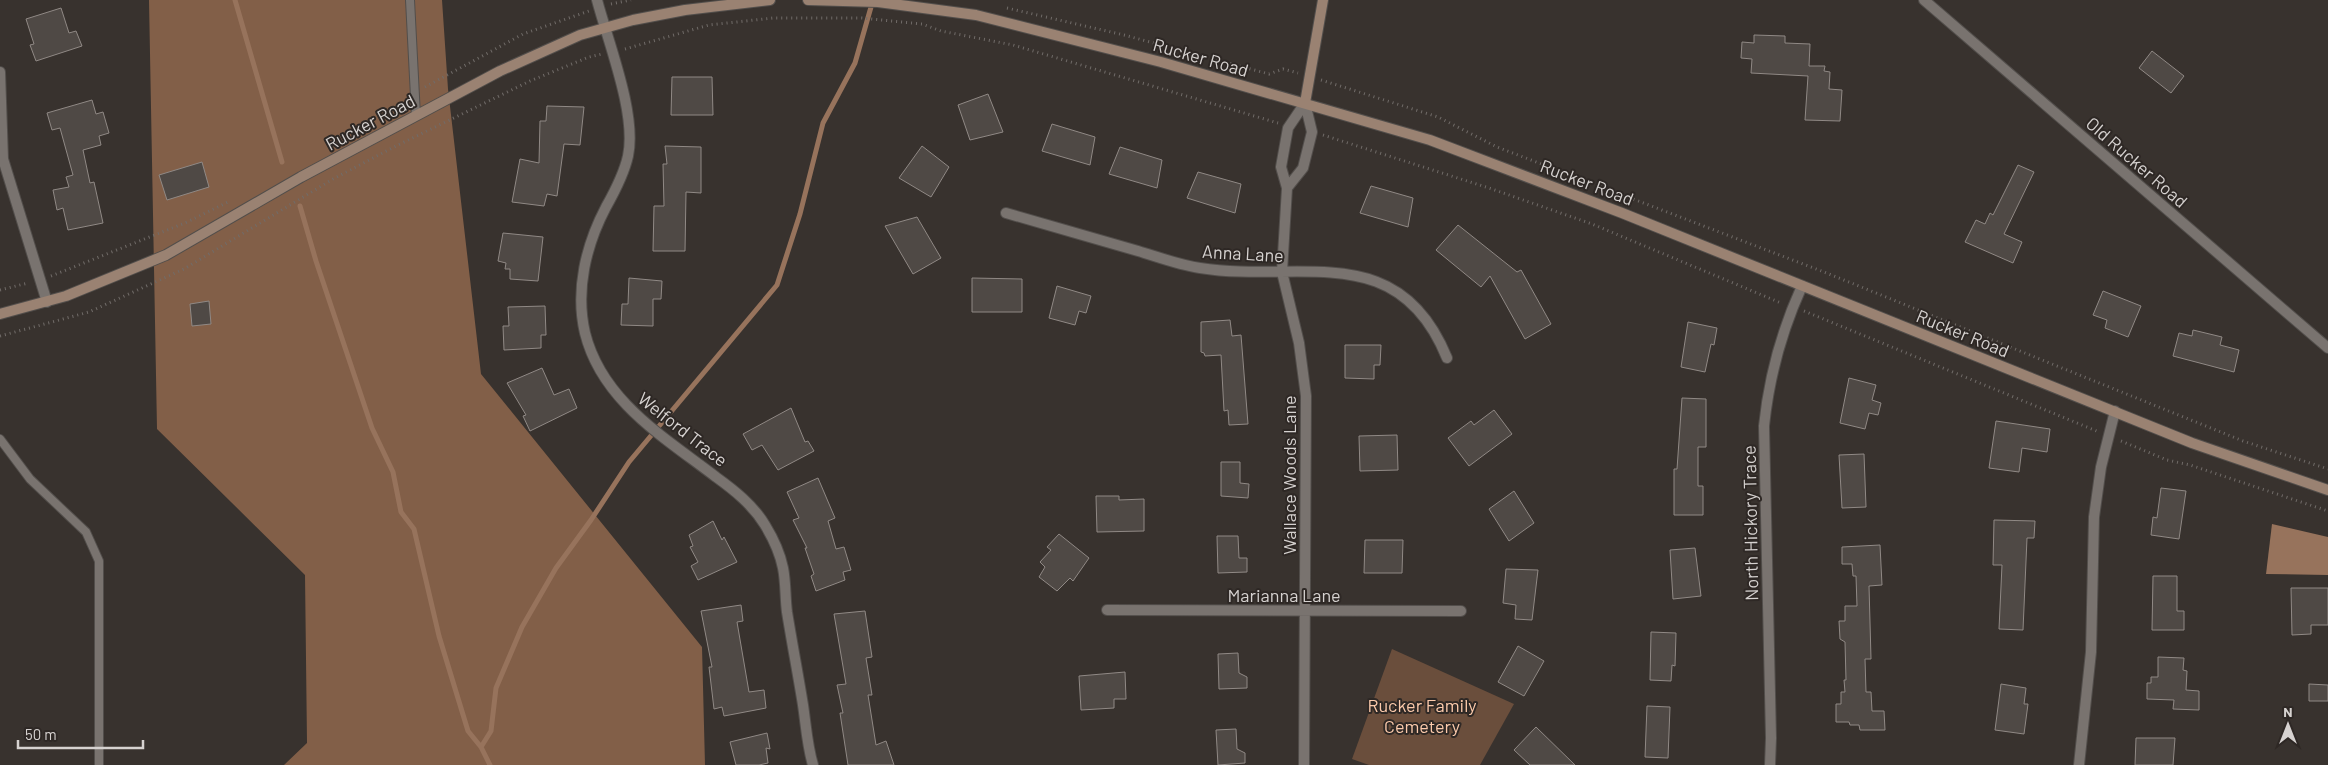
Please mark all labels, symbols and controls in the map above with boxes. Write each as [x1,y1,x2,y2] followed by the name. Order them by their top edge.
[1151,33,1251,81] street label: Rucker Road
[321,89,419,155] street label: Rucker Road
[2082,112,2192,212] street label: Old Rucker Road
[1537,154,1637,210] street label: Rucker Road
[1202,240,1284,266] street label: Anna Lane
[1913,304,2013,362] street label: Rucker Road
[634,387,732,471] street label: Welford Trace
[1278,395,1300,555] street label: Wallace Woods Lane
[1738,445,1762,601] street label: North Hickory Trace
[1227,584,1341,606] street label: Marianna Lane
[1367,694,1477,737] park label: Rucker Family Cemetery
[2263,700,2313,750] north arrow
[2283,703,2293,720] text: N
[18,718,142,750] scale bar
[25,725,57,743] text: 50 m

